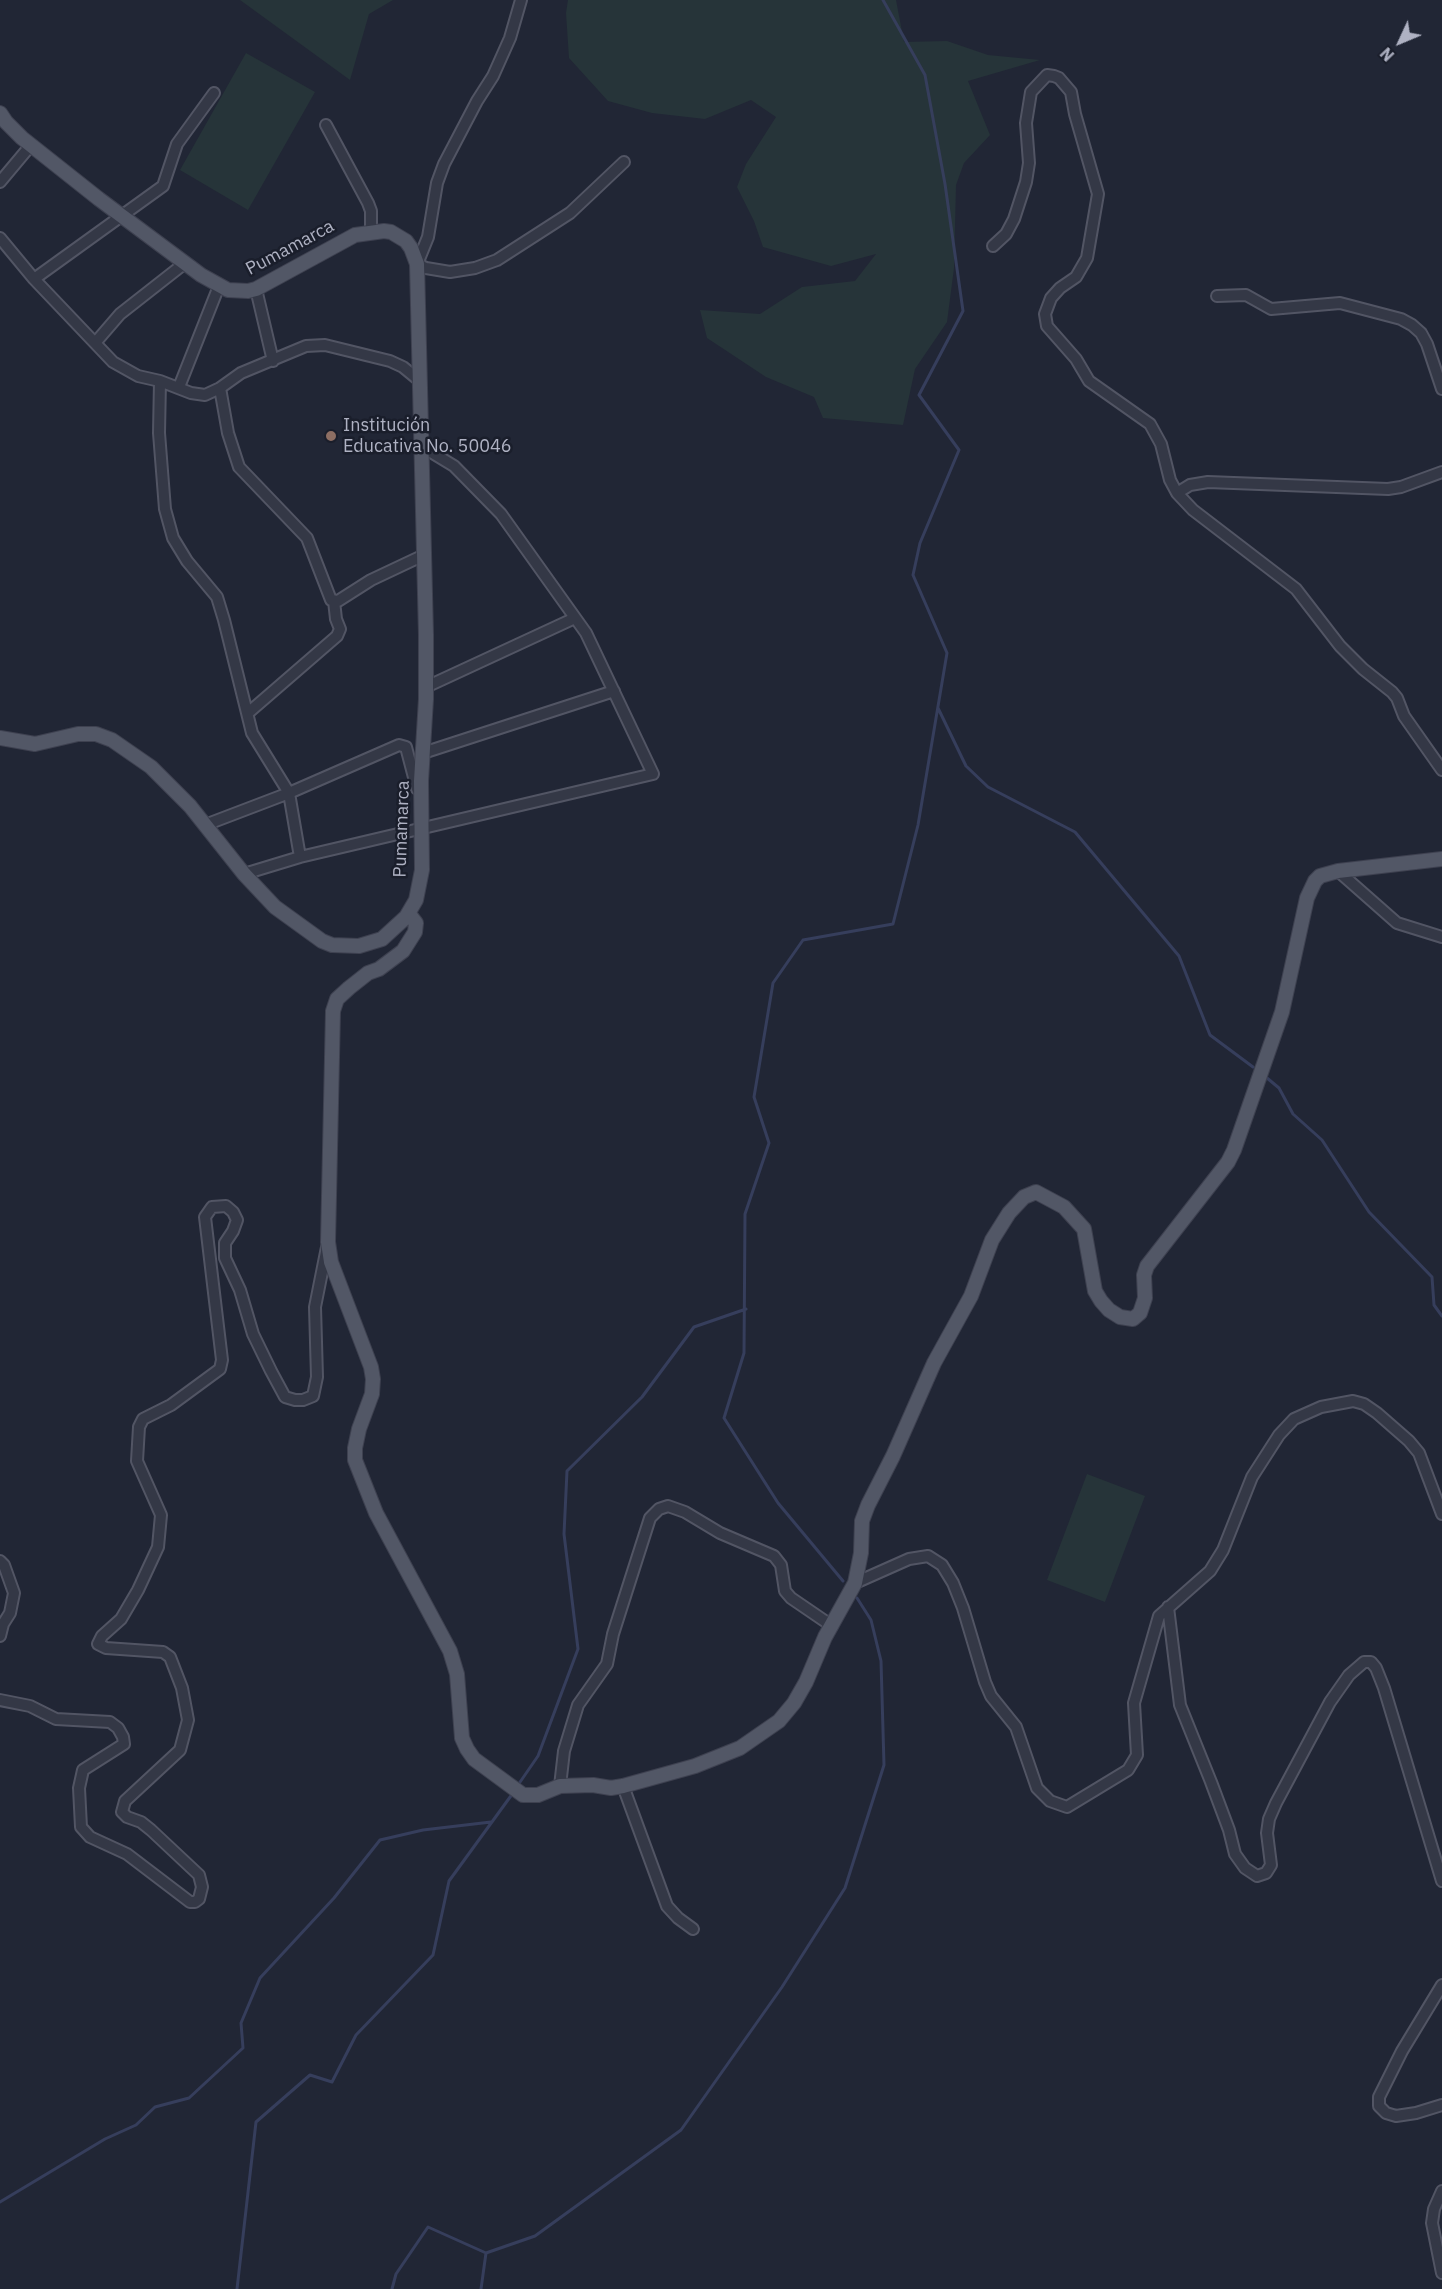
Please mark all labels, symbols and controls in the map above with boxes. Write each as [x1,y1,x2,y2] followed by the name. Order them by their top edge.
[1370,12,1430,72] north arrow
[1376,43,1398,66] text: N
[242,216,338,280] street label: Pumamarca
[343,415,512,458] place label: Institución Educativa No. 50046
[324,429,338,443] marker: Institución Educativa No. 50046
[390,780,414,878] street label: Pumamarca

